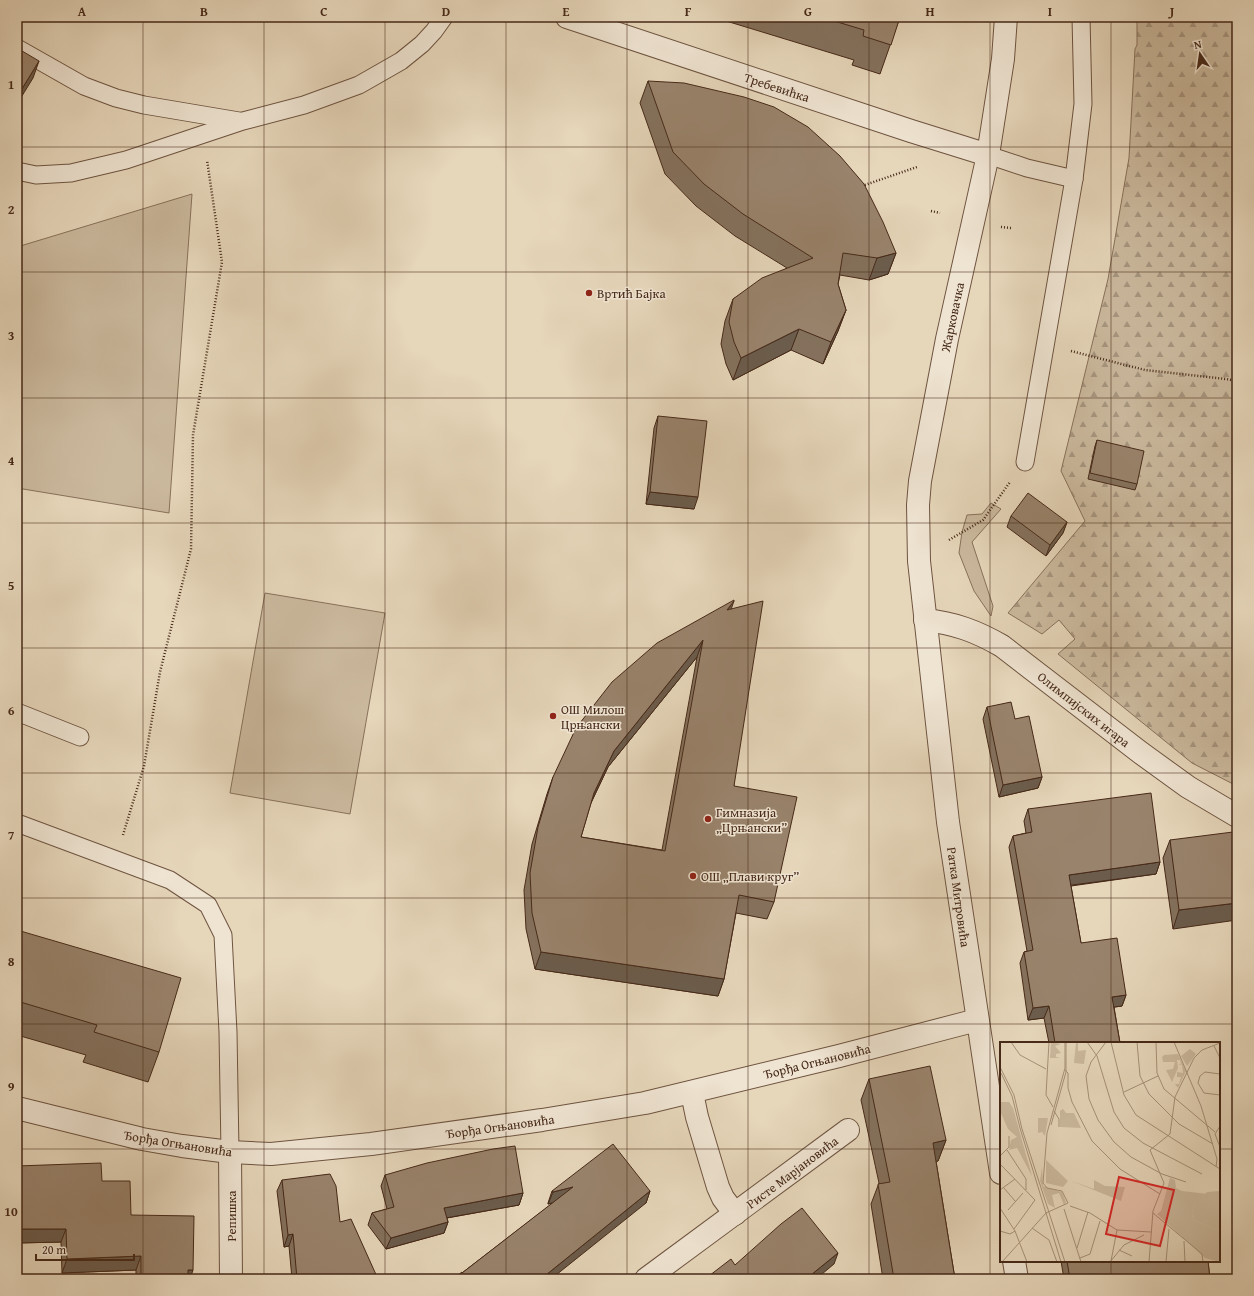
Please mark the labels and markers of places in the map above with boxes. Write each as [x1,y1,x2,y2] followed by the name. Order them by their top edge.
[597,284,666,303] place label: Вртић Бајка
[584,288,594,298] marker: Вртић Бајка
[561,700,624,734] place label: ОШ Милош Црњански
[548,711,558,721] marker: ОШ Милош Црњански
[716,803,787,837] place label: Гимназија „Црњански”
[703,814,713,824] marker: Гимназија „Црњански”
[701,867,799,886] place label: ОШ „Плави круг”
[688,871,698,881] marker: ОШ „Плави круг”

